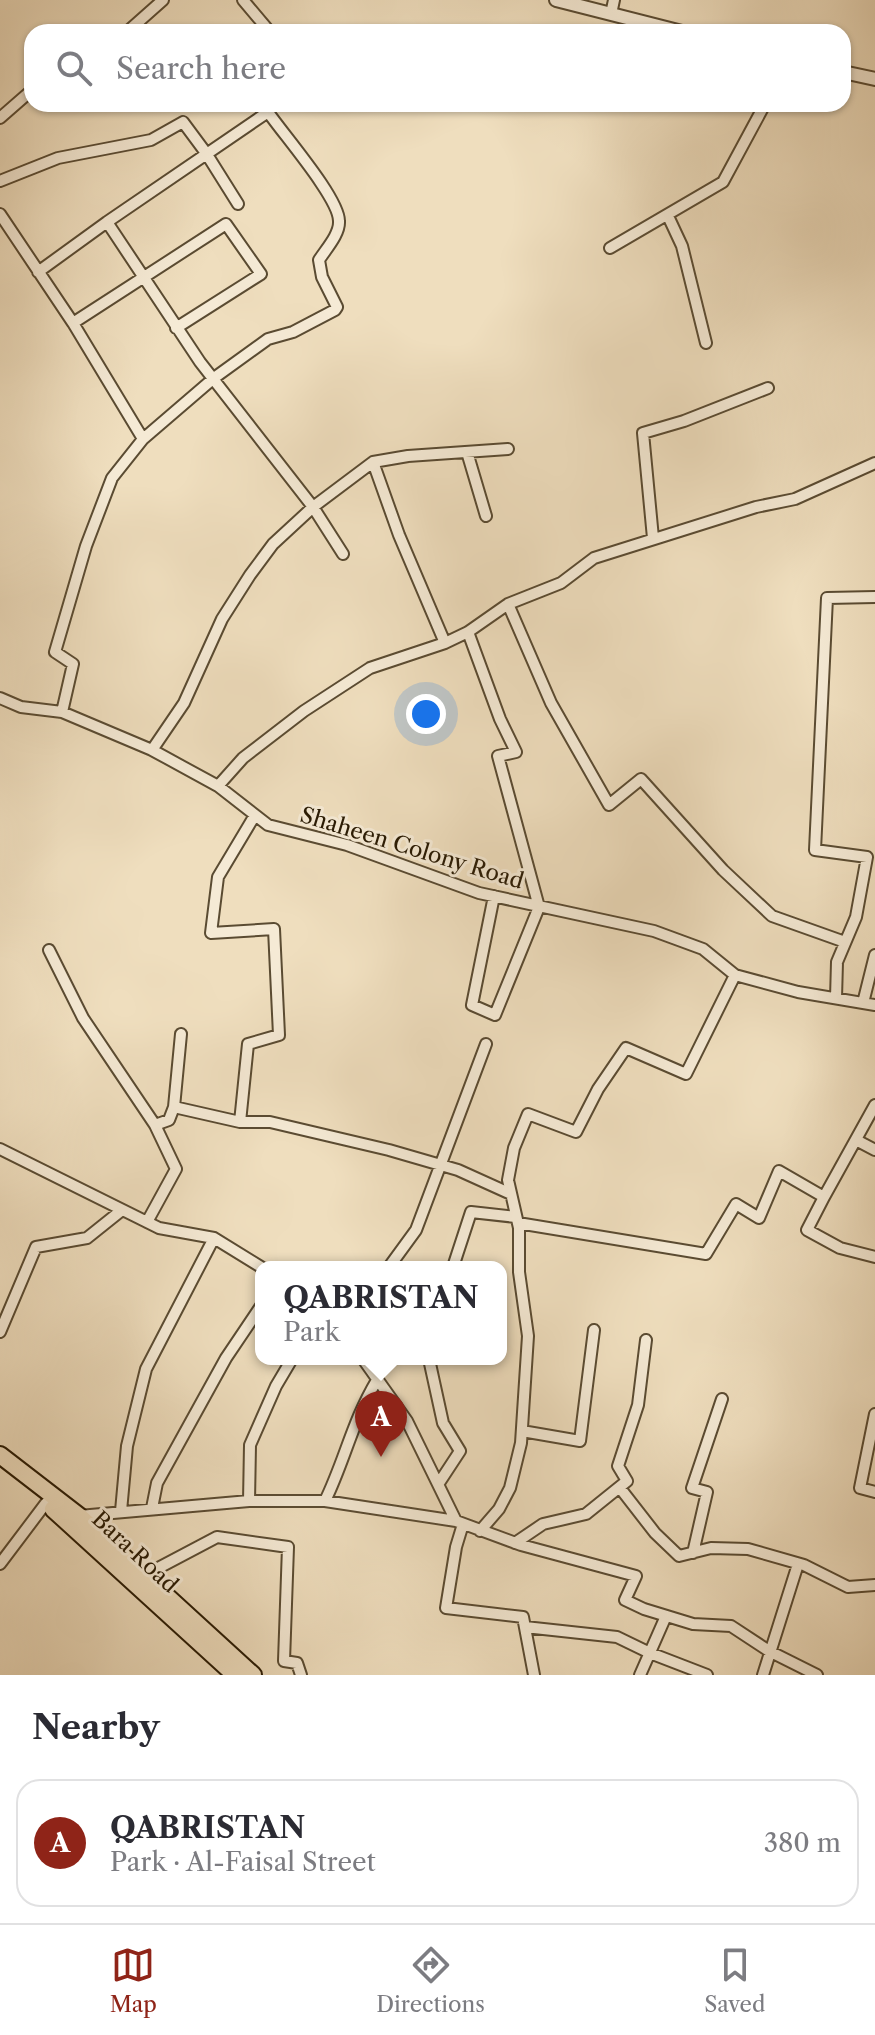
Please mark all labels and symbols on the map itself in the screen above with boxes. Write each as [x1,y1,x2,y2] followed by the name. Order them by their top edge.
[406,694,446,734] your location
[297,801,527,895] street label: Shaheen Colony Road
[355,1391,407,1457] pin: A
[86,1505,184,1599] street label: Bara Road

